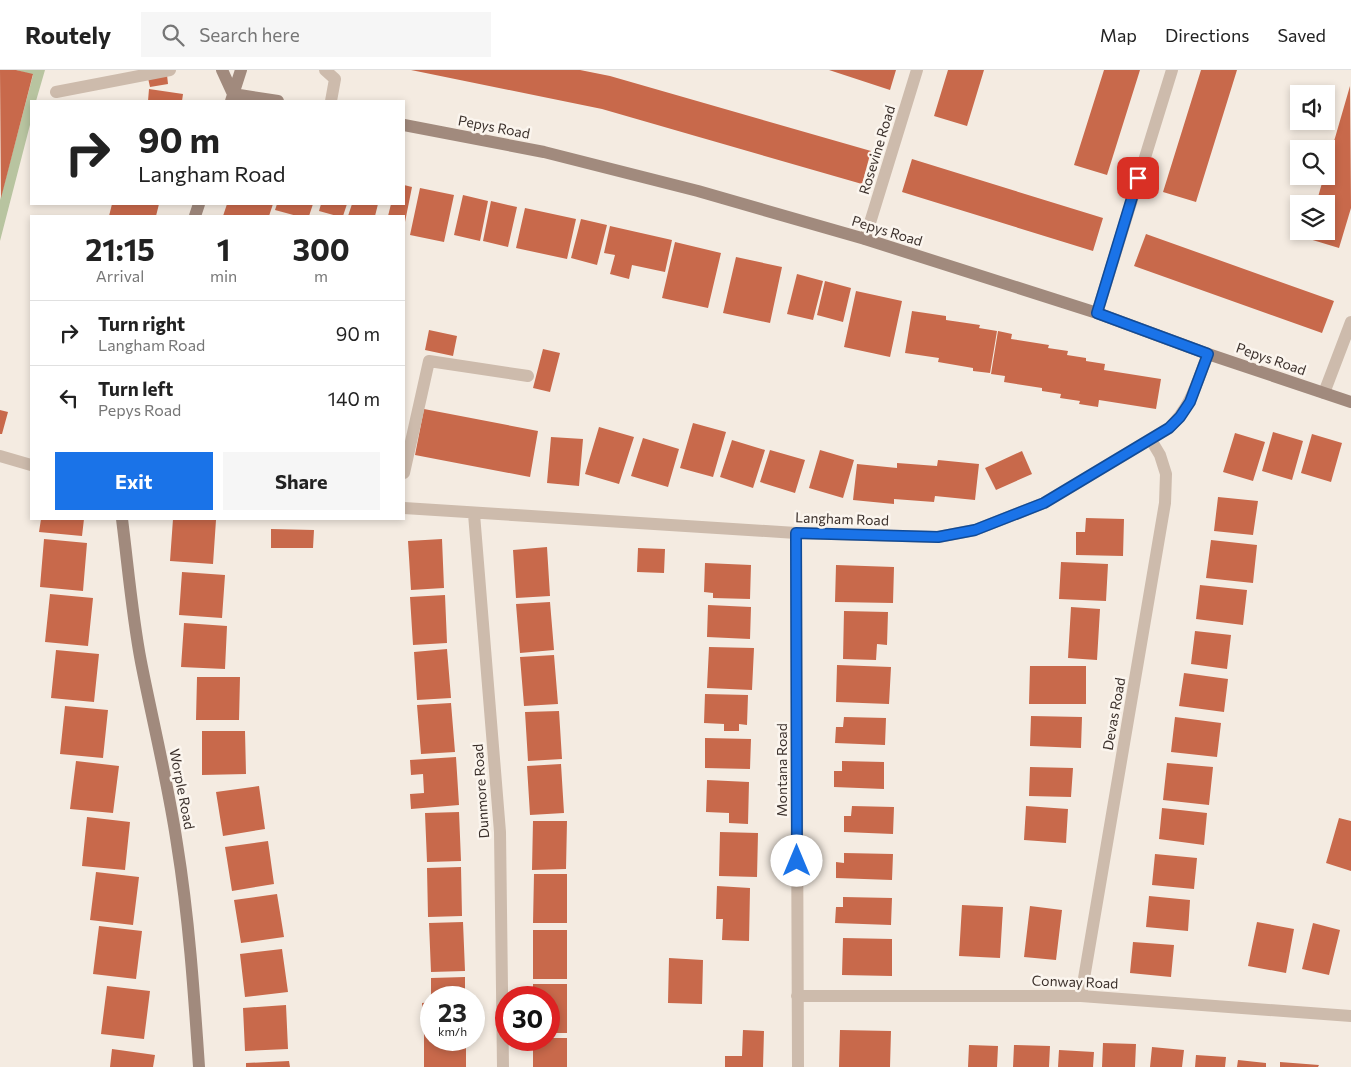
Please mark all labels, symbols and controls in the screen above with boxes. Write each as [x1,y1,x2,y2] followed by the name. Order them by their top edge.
[141,12,491,57] search box
[25,20,111,49] text: Routely
[159,21,187,49] icon: search
[199,23,300,46] text: Search here
[1100,24,1137,46] text: Map
[1165,24,1249,46] text: Directions
[1277,24,1326,46] text: Saved
[1290,85,1335,240] map controls
[1290,85,1335,130] button: sound
[855,103,898,196] street label: Rosevine Road
[457,111,532,142] street label: Pepys Road
[138,117,220,160] text: 90 m
[55,120,120,185] icon: right
[1290,140,1335,185] button: search
[1117,157,1159,199] pin
[138,160,286,187] text: Langham Road
[1124,164,1152,192] icon: arrive
[1290,195,1335,240] button: layers
[850,212,925,249] street label: Pepys Road
[85,230,155,267] text: 21:15
[217,230,230,267] text: 1
[292,230,350,267] text: 300
[96,266,144,285] text: Arrival
[210,266,237,285] text: min
[314,266,328,285] text: m
[98,312,185,335] text: Turn right
[55,319,83,347] icon: right
[336,322,380,345] text: 90 m
[98,335,205,354] text: Langham Road
[1234,339,1308,378] street label: Pepys Road
[98,377,173,400] text: Turn left
[55,384,83,412] icon: left
[328,387,380,410] text: 140 m
[98,400,181,419] text: Pepys Road
[55,452,213,510] button: Exit
[223,452,380,510] button: Share
[795,508,889,529] street label: Langham Road
[1099,676,1128,752] street label: Devas Road
[773,723,790,817] street label: Montana Road
[469,743,492,839] street label: Dunmore Road
[166,747,199,831] street label: Worple Road
[770,834,822,886] position arrow
[1031,971,1119,992] street label: Conway Road
[495,986,560,1051] speed limit sign: 30
[438,997,467,1027] text: 23
[438,1024,467,1038] text: km/h

